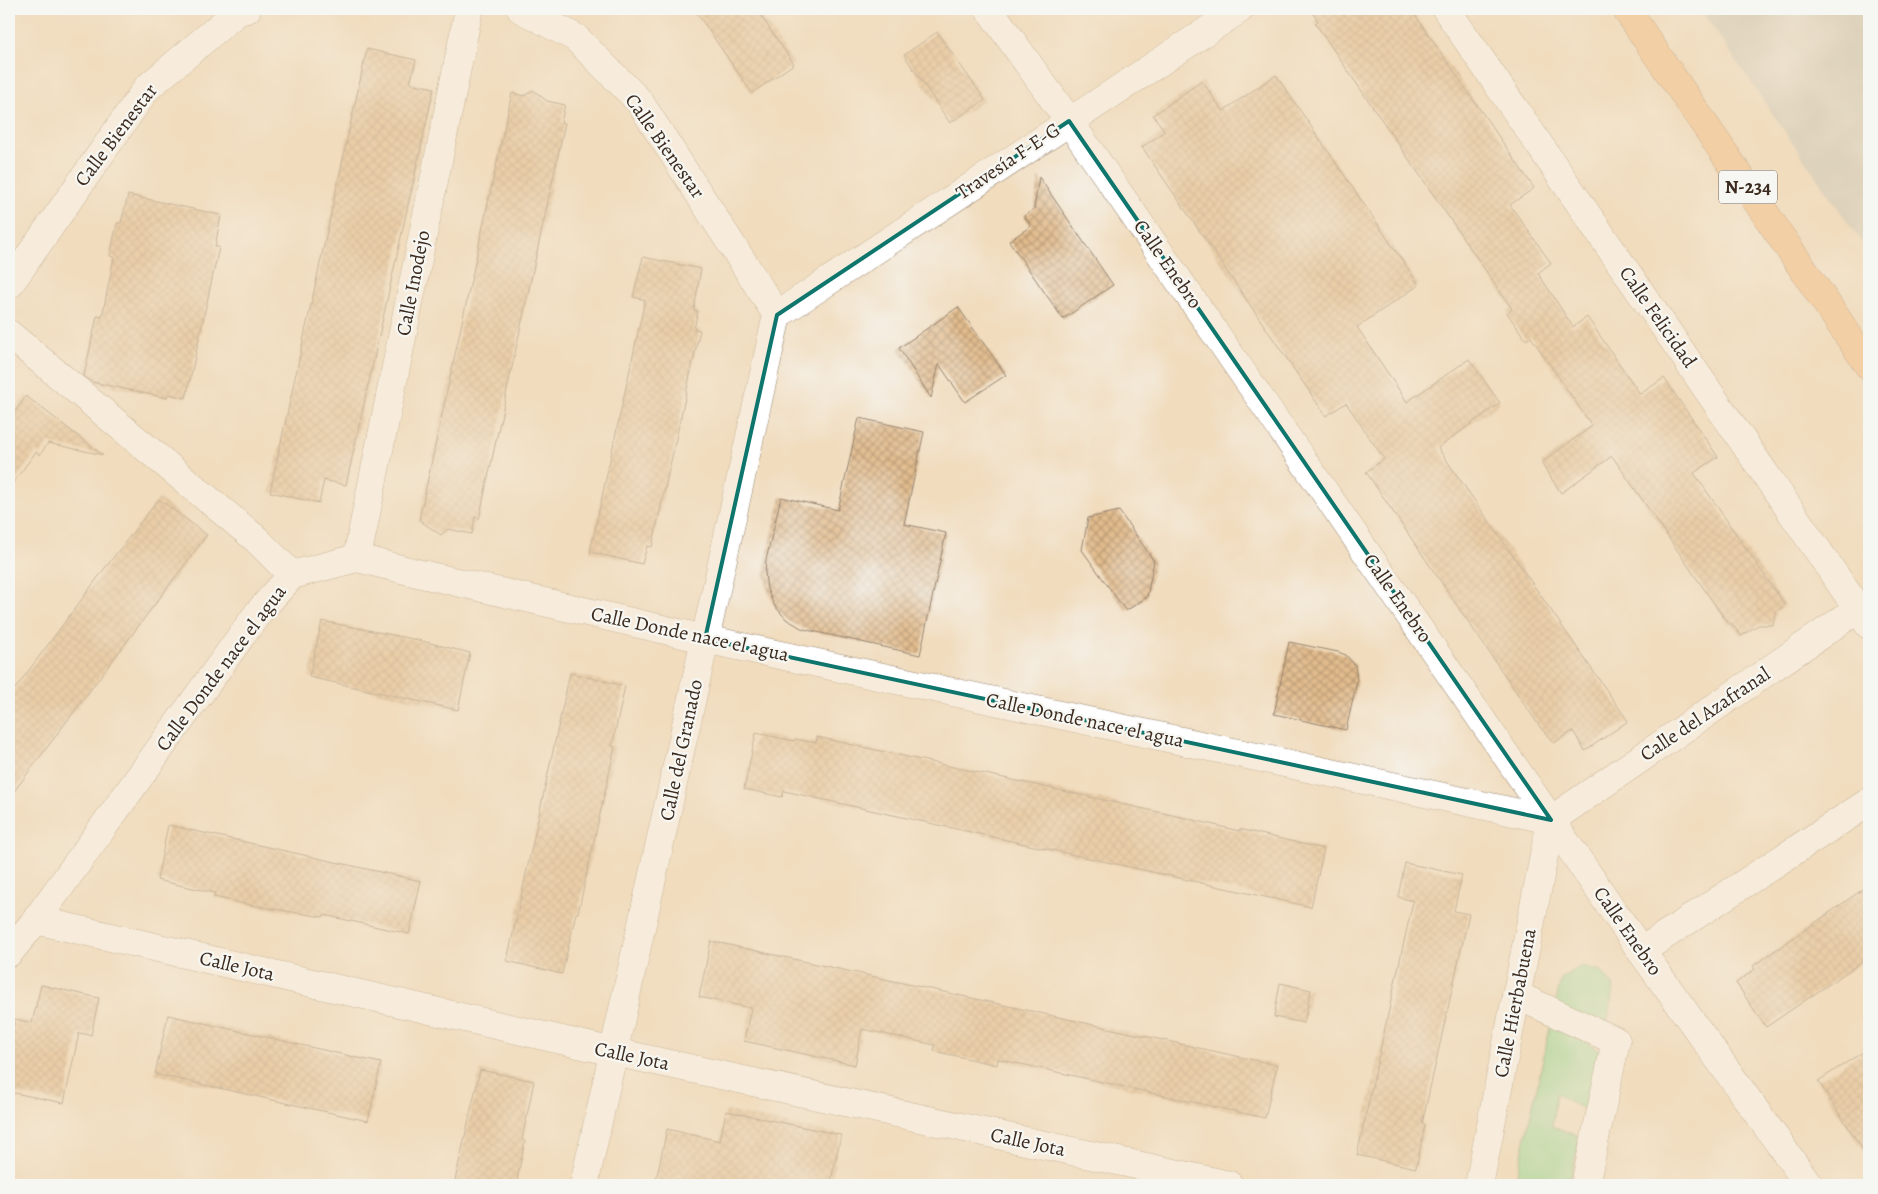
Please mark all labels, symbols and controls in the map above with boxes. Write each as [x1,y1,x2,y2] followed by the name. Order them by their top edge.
[68,78,164,192] street label: Calle Bienestar
[619,88,711,204] street label: Calle Bienestar
[951,116,1065,206] street label: Travesía F-E-G
[1719,170,1777,203] road number: N-234
[1127,214,1209,314] street label: Calle Enebro
[390,228,436,338] street label: Calle Inodejo
[1613,261,1703,373] street label: Calle Felicidad
[1357,548,1439,648] street label: Calle Enebro
[149,579,293,757] street label: Calle Donde nace el agua
[588,600,792,668] street label: Calle Donde nace el agua
[1635,660,1776,768] street label: Calle del Azafranal
[653,677,709,823] street label: Calle del Granado
[983,686,1187,754] street label: Calle Donde nace el agua
[1587,881,1669,981] street label: Calle Enebro
[1487,925,1543,1080] street label: Calle Hierbabuena
[197,944,278,988] street label: Calle Jota
[592,1035,673,1077] street label: Calle Jota
[988,1121,1069,1163] street label: Calle Jota

